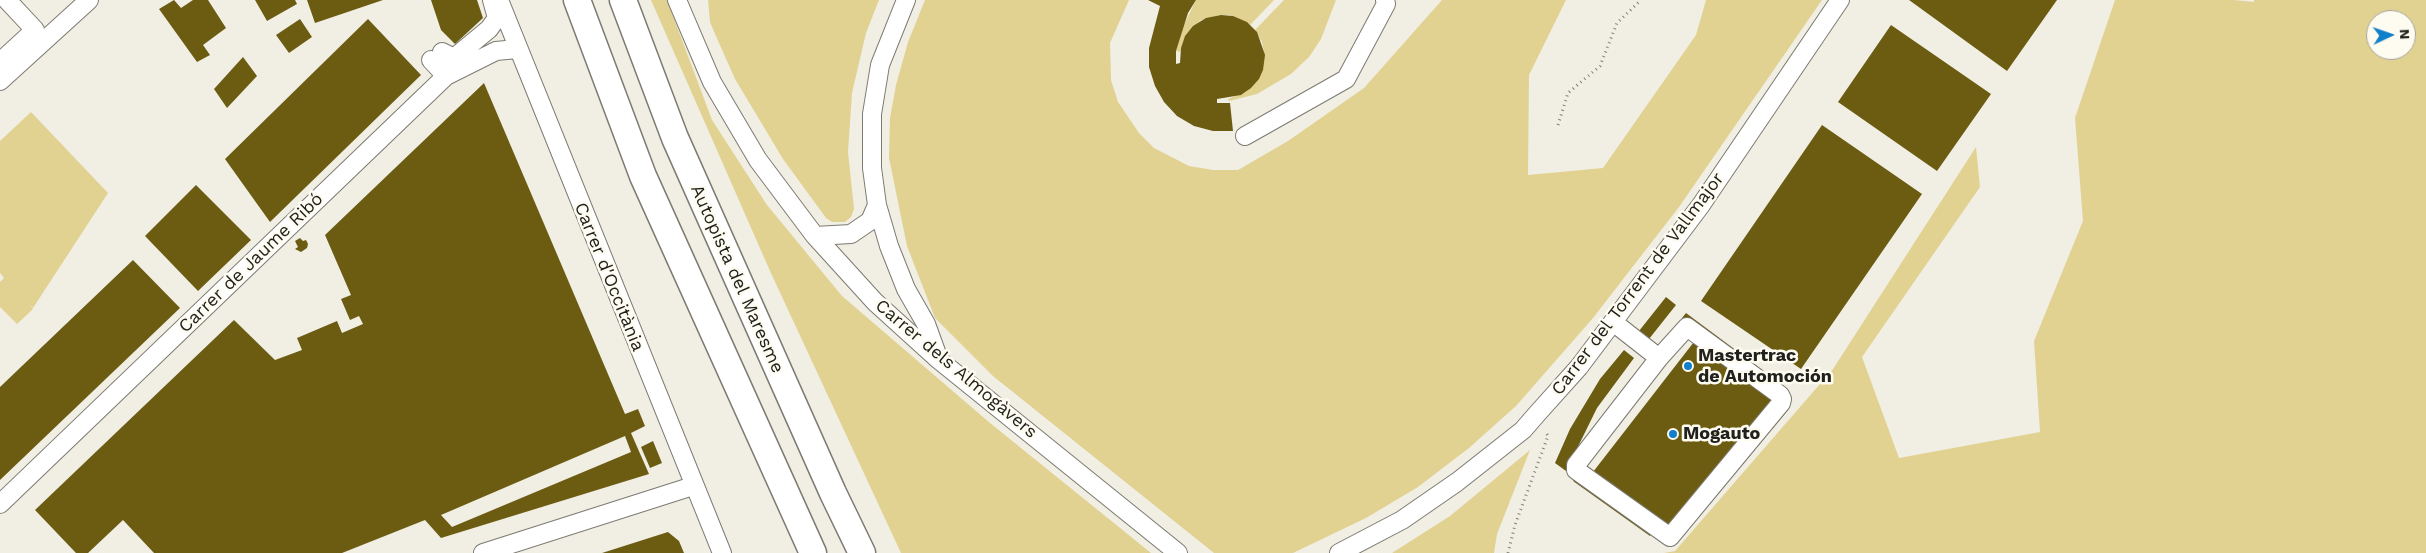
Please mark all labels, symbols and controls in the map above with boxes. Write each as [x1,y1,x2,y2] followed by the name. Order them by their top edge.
[2366,10,2416,60] north arrow
[2397,29,2413,40] text: N
[1547,168,1729,400] street label: Carrer del Torrent de Vallmajor
[686,182,788,376] street label: Autopista del Maresme
[174,188,328,338] street label: Carrer de Jaume Ribó
[569,199,649,355] street label: Carrer d'Occitània
[871,295,1041,443] street label: Carrer dels Almogàvers
[1698,345,1832,388] place label: Mastertrac de Automoción
[1682,360,1694,372] marker: Mastertrac de Automoción
[1683,423,1760,445] place label: Mogauto
[1667,428,1679,440] marker: Mogauto

